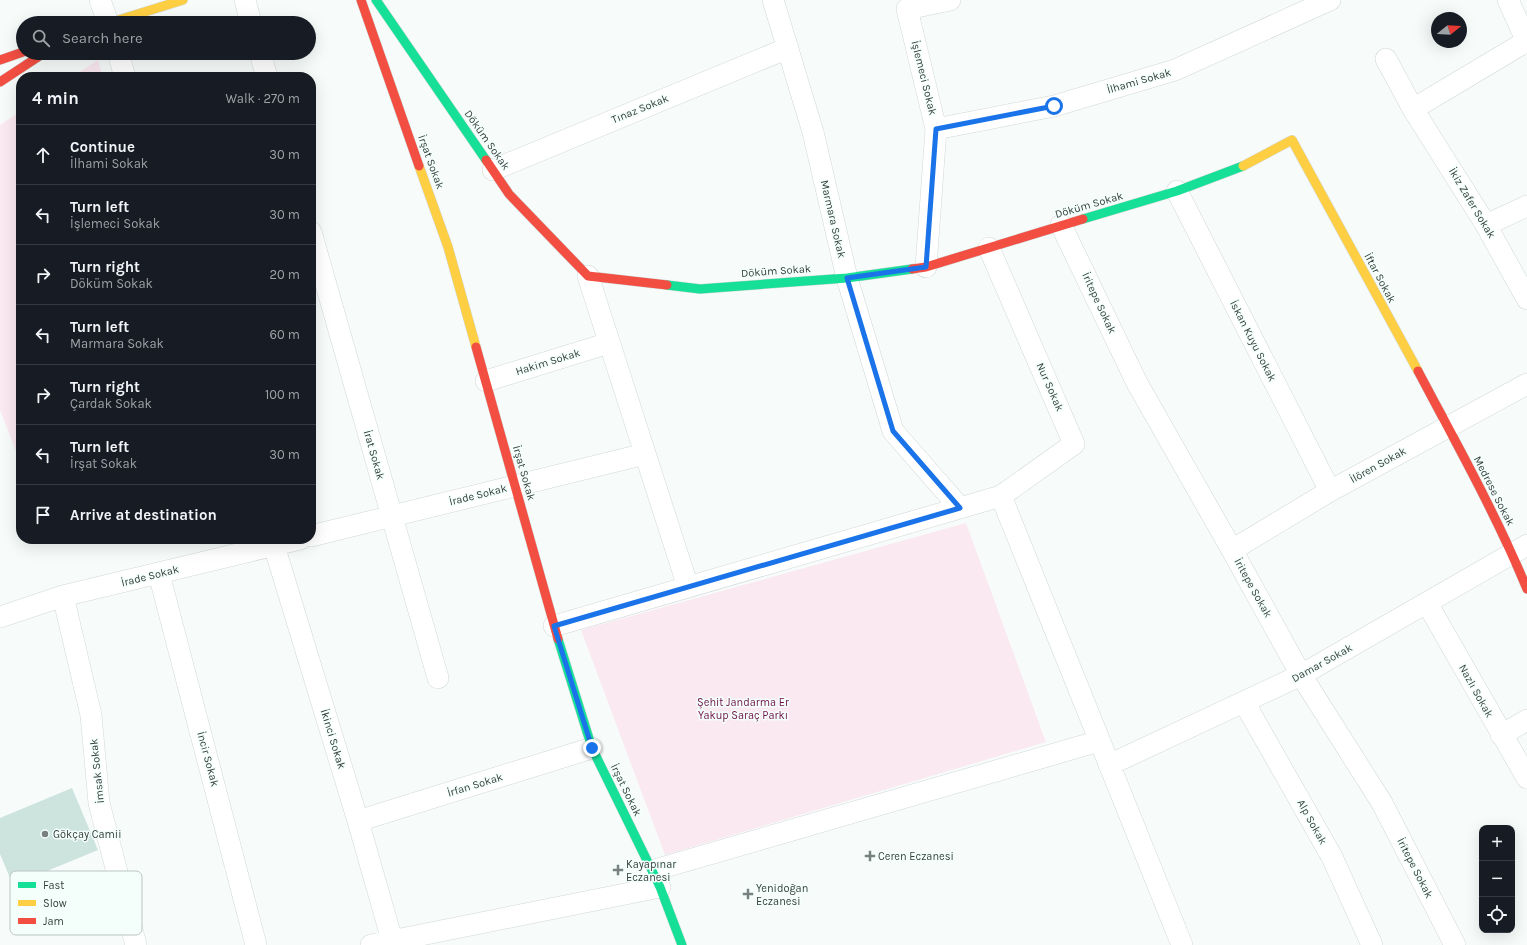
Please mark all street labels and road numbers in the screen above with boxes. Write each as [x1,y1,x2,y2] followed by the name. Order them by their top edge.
[908,39,940,117] street label: İşlemeci Sokak
[1105,65,1173,96] street label: İlhami Sokak
[610,92,670,126] street label: Tınaz Sokak
[462,108,512,172] street label: Döküm Sokak
[415,133,448,191] street label: İrşat Sokak
[1446,165,1499,241] street label: İkiz Zafer Sokak
[818,179,848,259] street label: Marmara Sokak
[1053,189,1125,221] street label: Döküm Sokak
[1361,250,1399,305] street label: İftar Sokak
[741,262,811,280] street label: Döküm Sokak
[1079,270,1120,336] street label: İritepe Sokak
[1227,298,1280,384] street label: İskan Kuyu Sokak
[514,346,582,378] street label: Hakim Sokak
[1034,361,1066,413] street label: Nur Sokak
[361,428,388,481] street label: İrat Sokak
[1347,443,1408,486] street label: İlören Sokak
[510,444,539,502] street label: İrşat Sokak
[1471,454,1517,528] street label: Medrese Sokak
[448,481,508,508] street label: İrade Sokak
[1231,556,1276,620] street label: İritepe Sokak
[120,562,180,589] street label: İrade Sokak
[1289,641,1355,685] street label: Damar Sokak
[1456,662,1496,720] street label: Nazlı Sokak
[318,707,349,770] street label: İkinci Sokak
[194,730,223,788] street label: İncir Sokak
[86,738,107,804] street label: İmsak Sokak
[608,761,645,818] street label: İrşat Sokak
[445,769,504,800] street label: İrfan Sokak
[1294,797,1330,847] street label: Alp Sokak
[1394,835,1437,900] street label: İritepe Sokak

